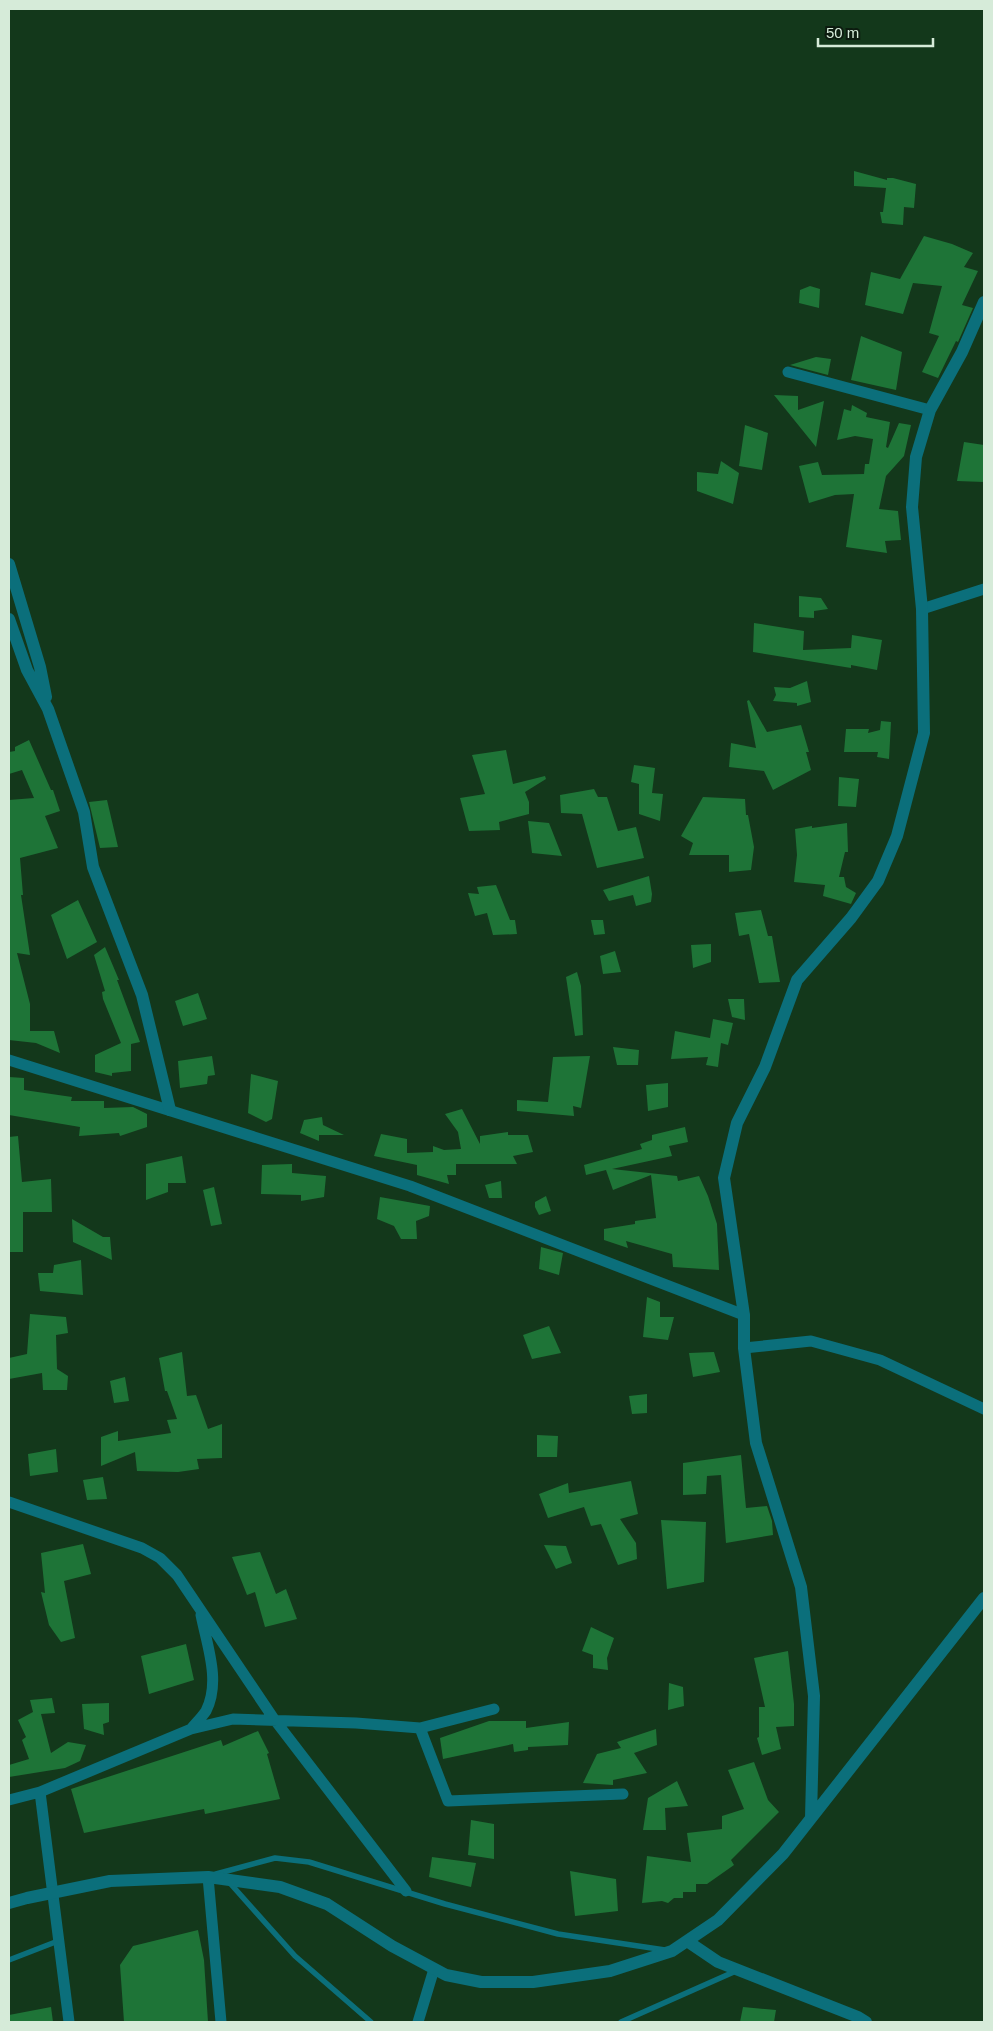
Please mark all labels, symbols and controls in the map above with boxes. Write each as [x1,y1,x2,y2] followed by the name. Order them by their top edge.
[818,15,933,47] scale bar
[826,24,859,41] text: 50 m

